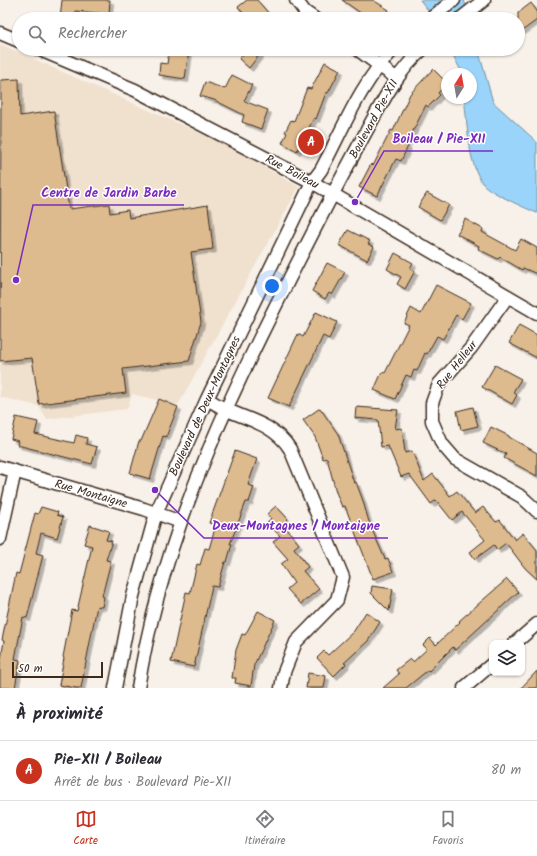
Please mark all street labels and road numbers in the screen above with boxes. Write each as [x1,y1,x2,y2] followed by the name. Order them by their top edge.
[344,76,404,162] street label: Boulevard Pie-XII
[262,150,323,194] street label: Rue Boileau
[164,333,246,479] street label: Boulevard de Deux-Montagnes
[432,336,483,393] street label: Rue Helleur
[52,475,130,514] street label: Rue Montaigne

